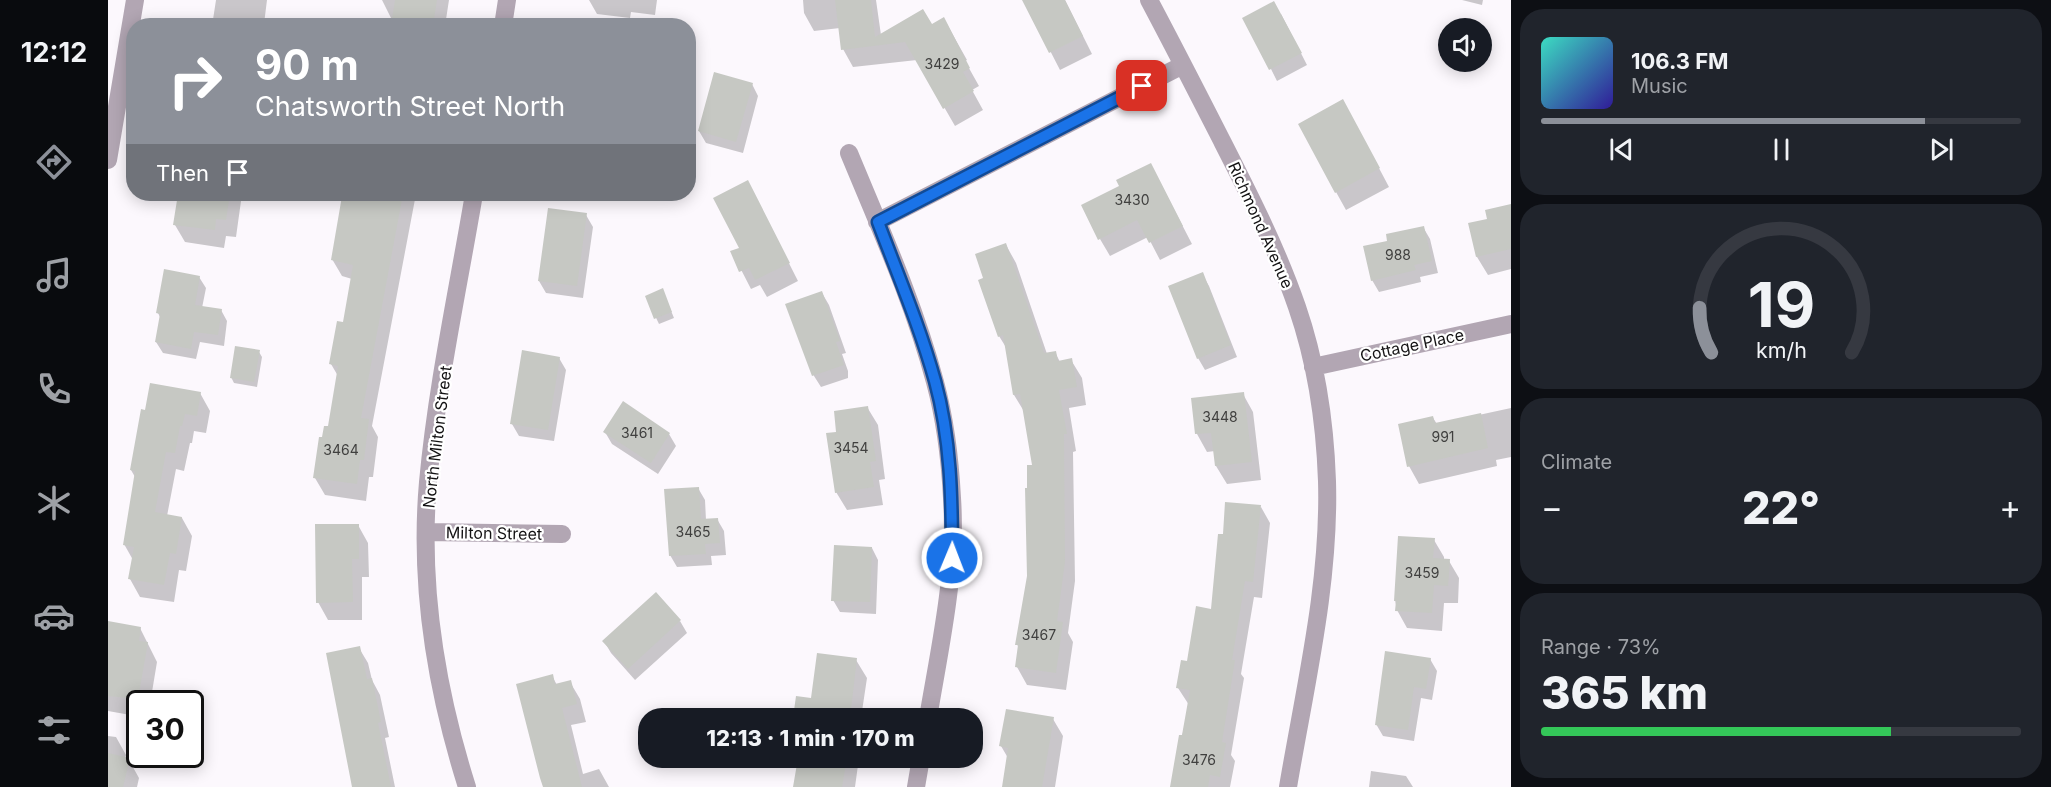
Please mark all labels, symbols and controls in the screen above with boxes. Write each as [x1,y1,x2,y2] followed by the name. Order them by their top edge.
[1438,18,1492,72] map controls
[1438,18,1492,72] button: sound
[21,36,87,69] text: 12:12
[255,39,359,90] text: 90 m
[156,42,234,120] icon: right
[1631,48,1729,74] text: 106.3 FM
[925,55,959,72] house number: 3429
[1116,60,1167,111] pin
[1125,69,1158,102] icon: arrive
[1631,74,1688,98] text: Music
[255,90,565,123] text: Chatsworth Street North
[1605,133,1638,166] icon: previous
[1765,133,1798,166] icon: pause
[1925,133,1958,166] icon: next
[33,141,75,183] icon: directions
[221,156,254,189] icon: arrive
[1224,159,1298,291] street label: Richmond Avenue
[156,160,209,186] text: Then
[1114,191,1150,208] house number: 3430
[1385,246,1411,263] house number: 988
[33,254,75,296] icon: music
[1747,267,1815,342] text: 19
[1358,324,1466,366] street label: Cottage Place
[1756,338,1806,364] text: km/h
[418,365,456,509] street label: North Milton Street
[33,368,75,410] icon: phone
[1202,408,1238,425] house number: 3448
[621,424,653,441] house number: 3461
[1431,428,1455,445] house number: 991
[833,439,869,456] house number: 3454
[323,441,359,458] house number: 3464
[1541,450,1612,474] text: Climate
[1742,480,1820,535] text: 22°
[33,482,75,524] icon: climate
[1541,487,1563,527] text: −
[1999,487,2021,527] text: +
[446,522,542,544] street label: Milton Street
[676,523,710,540] house number: 3465
[920,526,984,590] position arrow
[1405,564,1439,581] house number: 3459
[33,595,75,637] icon: car
[1022,626,1056,643] house number: 3467
[1541,635,1661,659] text: Range · 73%
[1541,665,1708,720] text: 365 km
[126,690,204,768] speed limit sign: 30
[33,709,75,751] icon: filters
[706,725,915,751] text: 12:13 · 1 min · 170 m
[1182,751,1216,768] house number: 3476

